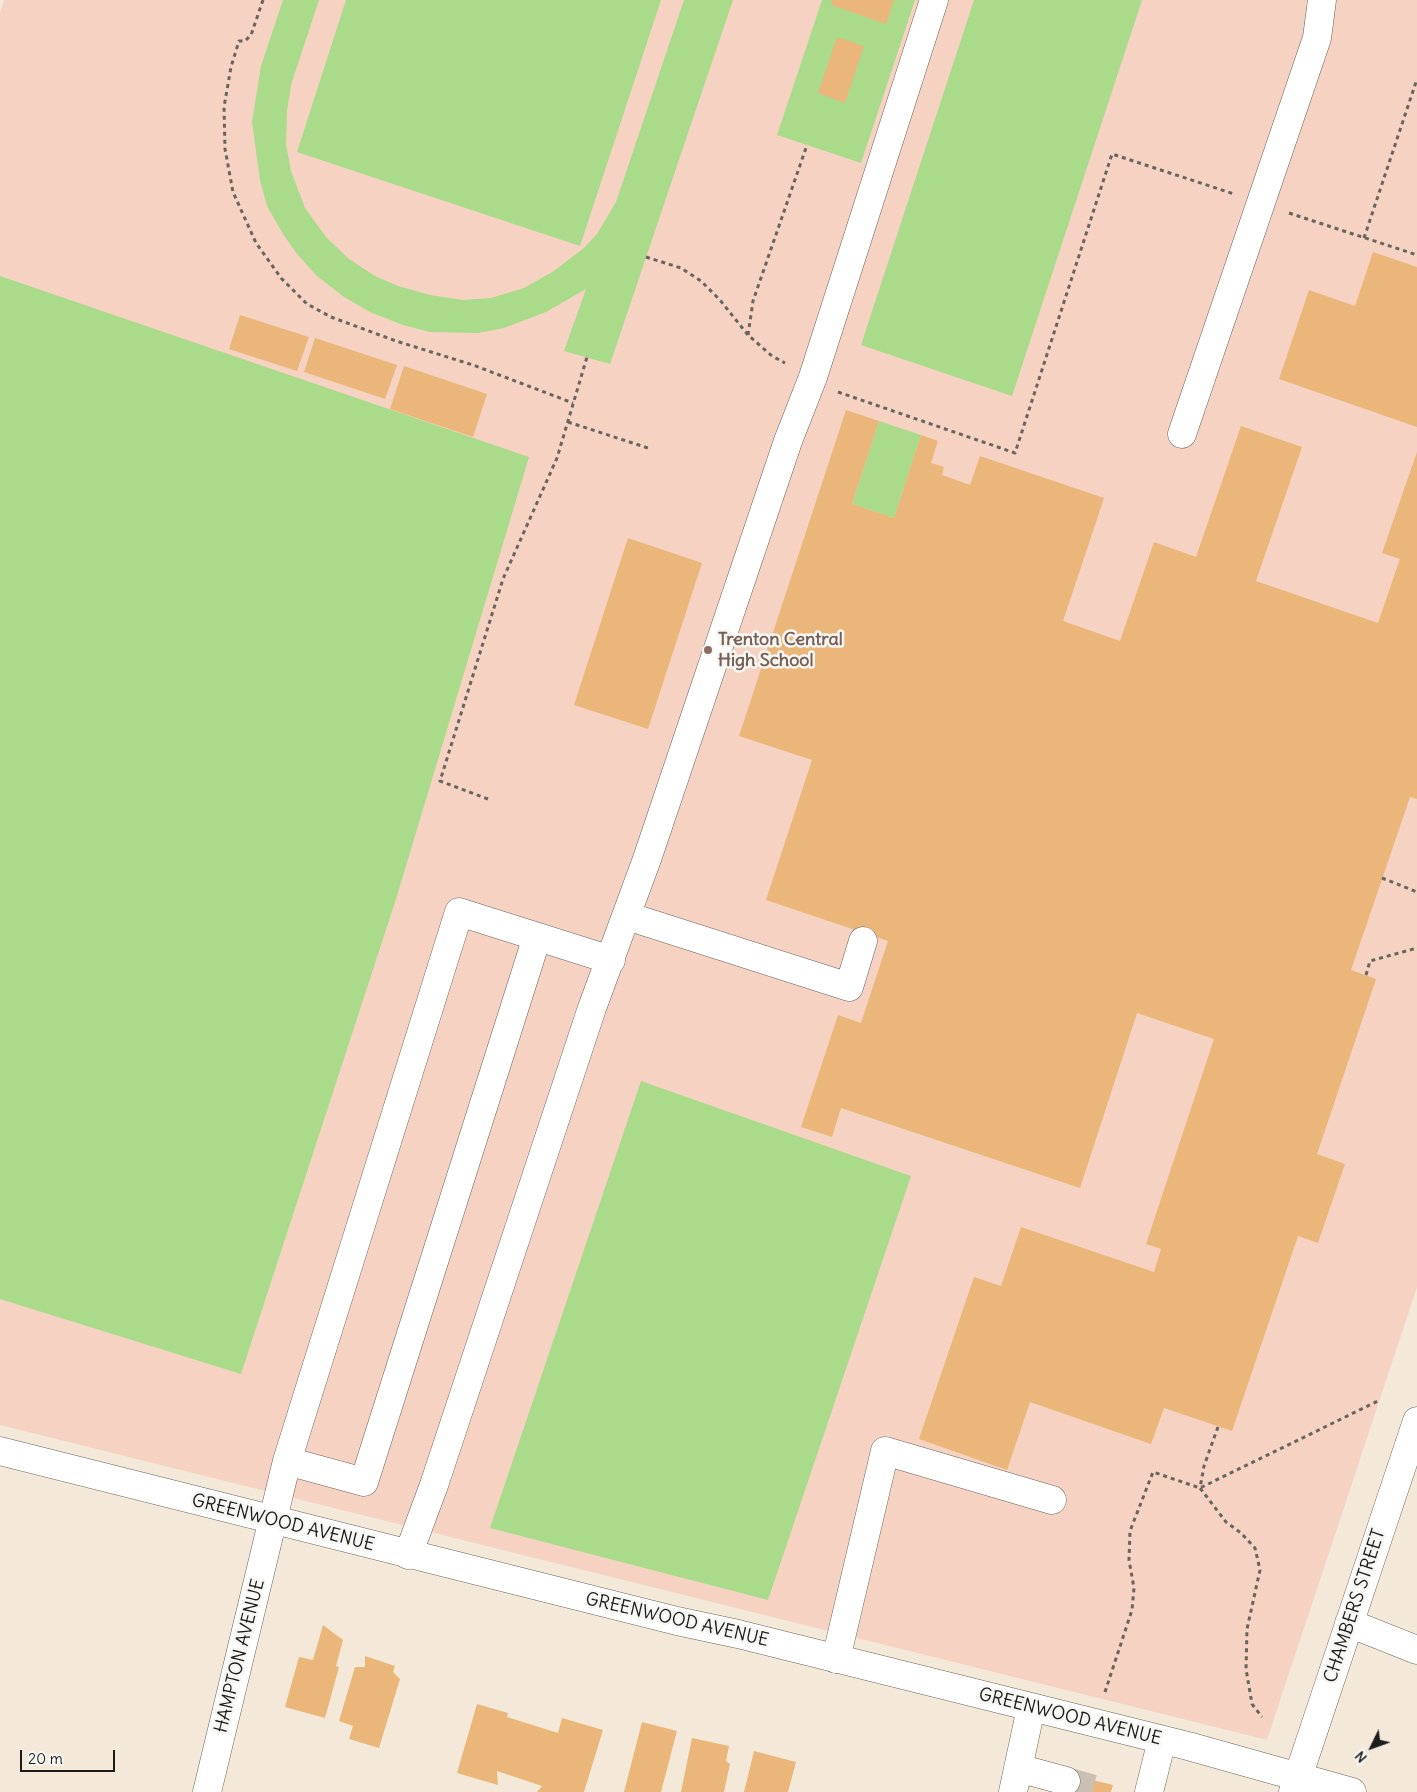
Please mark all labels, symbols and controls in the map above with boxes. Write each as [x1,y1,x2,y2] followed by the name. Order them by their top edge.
[718,629,843,672] place label: Trenton Central High School
[702,644,714,656] marker: Trenton Central High School
[189,1490,377,1556] street label: GREENWOOD AVENUE
[1320,1526,1390,1686] street label: CHAMBERS STREET
[210,1577,270,1735] street label: HAMPTON AVENUE
[583,1588,771,1652] street label: GREENWOOD AVENUE
[976,1684,1164,1750] street label: GREENWOOD AVENUE
[1347,1722,1397,1772] north arrow
[22,1740,118,1772] scale bar
[1351,1747,1371,1767] text: N
[28,1749,63,1768] text: 20 m

